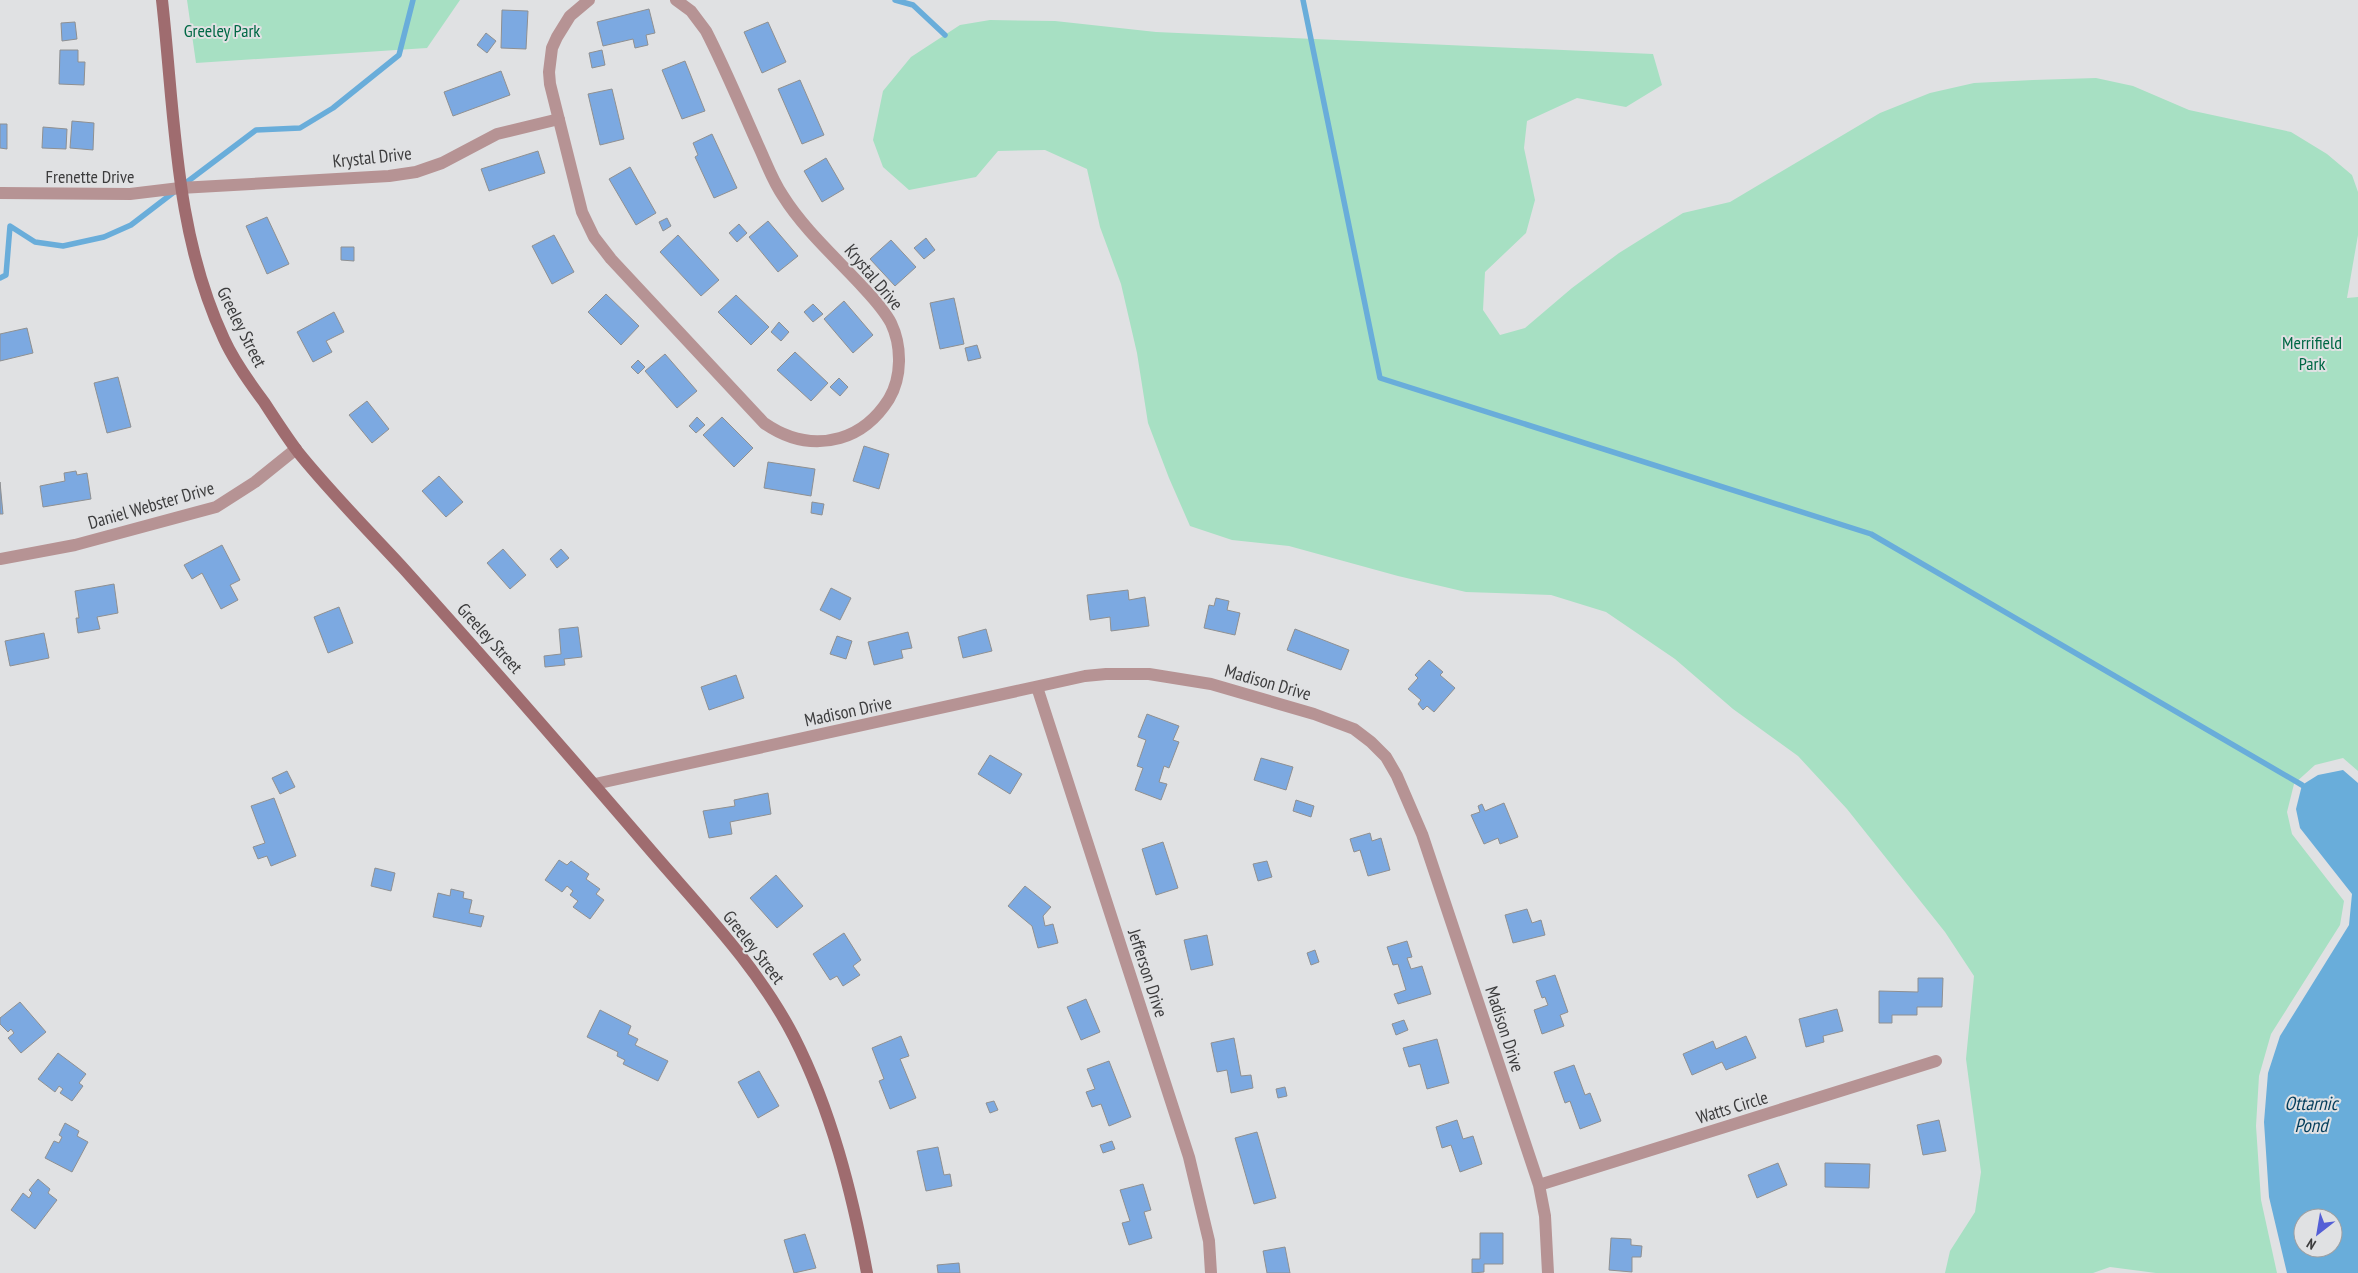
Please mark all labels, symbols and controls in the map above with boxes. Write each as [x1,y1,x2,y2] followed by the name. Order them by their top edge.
[184,19,260,42] park label: Greeley Park
[331,141,413,173] street label: Krystal Drive
[46,165,134,188] street label: Frenette Drive
[840,239,908,315] street label: Krystal Drive
[212,283,272,371] street label: Greeley Street
[2282,331,2342,375] park label: Merrifield Park
[85,476,217,534] street label: Daniel Webster Drive
[452,598,528,678] street label: Greeley Street
[1222,659,1314,705] street label: Madison Drive
[802,691,894,731] street label: Madison Drive
[718,906,790,988] street label: Greeley Street
[1123,925,1173,1020] street label: Jefferson Drive
[1480,983,1530,1075] street label: Madison Drive
[1693,1085,1771,1129] street label: Watts Circle
[2285,1091,2340,1137] water label: Ottarnic Pond
[2293,1208,2343,1258] north arrow
[2303,1234,2319,1254] text: N

